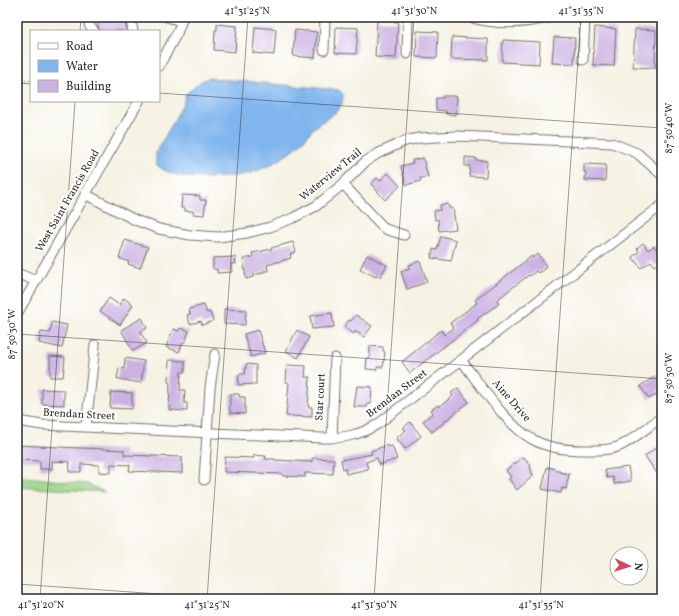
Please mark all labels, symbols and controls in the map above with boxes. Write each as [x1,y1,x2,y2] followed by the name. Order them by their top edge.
[224,4,270,18] text: 41°31'25"N
[391,4,438,18] text: 41°31'30"N
[558,4,604,18] text: 41°31'35"N
[30,30,160,102] legend
[66,39,93,55] text: Road
[66,59,98,75] text: Water
[66,79,111,95] text: Building
[662,103,676,153] text: 87°50'40"W
[297,145,365,205] street label: Waterview Trail
[32,147,104,255] street label: West Saint Francis Road
[5,309,19,359] text: 87°50'30"W
[662,353,676,403] text: 87°50'30"W
[364,366,431,422] street label: Brendan Street
[312,373,330,421] street label: Star court
[488,376,534,426] street label: Aine Drive
[42,406,116,424] street label: Brendan Street
[609,546,649,586] north arrow
[630,562,645,571] text: N
[18,598,65,612] text: 41°31'20"N
[184,598,230,612] text: 41°31'25"N
[351,598,398,612] text: 41°31'30"N
[518,598,564,612] text: 41°31'35"N

